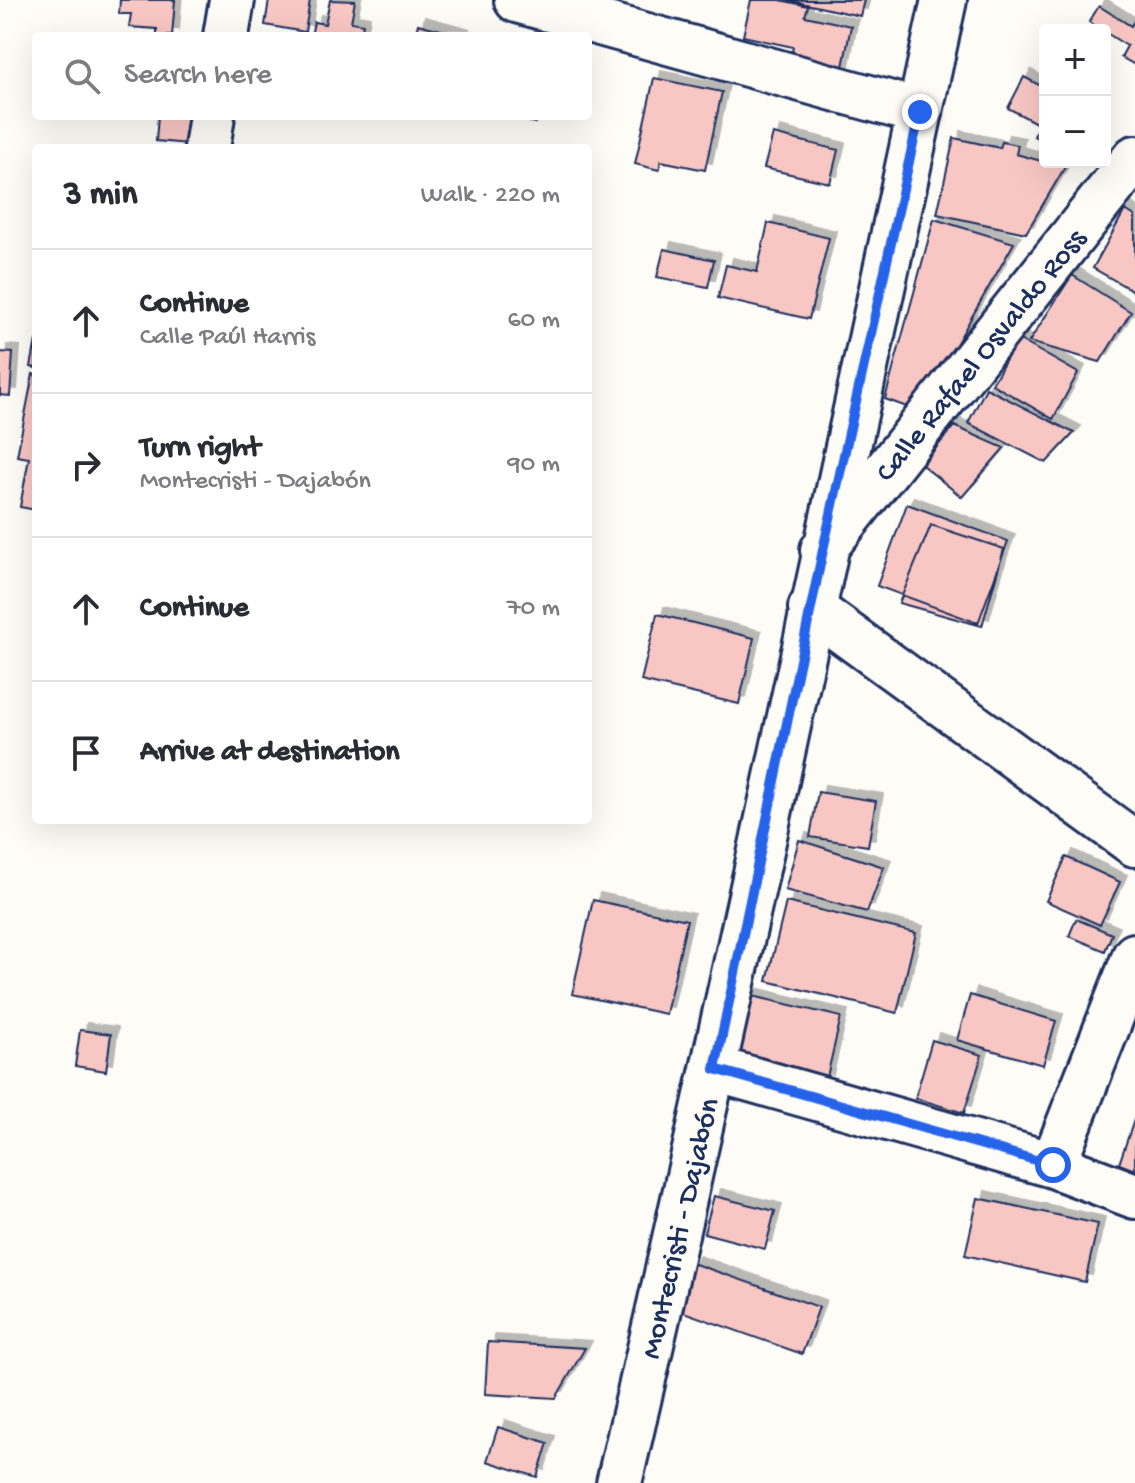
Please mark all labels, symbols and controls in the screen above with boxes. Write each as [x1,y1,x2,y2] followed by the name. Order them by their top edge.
[1039,24,1111,168] map controls
[1039,24,1111,96] button: +
[32,32,592,120] search box
[60,54,104,98] icon: search
[124,59,272,94] text: Search here
[902,94,938,130] route end
[1039,96,1111,168] button: −
[64,176,137,216] text: 3 min
[421,181,560,212] text: Walk · 220 m
[870,223,1096,490] street label: Calle Rafael Osvaldo Ross
[140,288,249,323] text: Continue
[64,299,108,343] icon: ahead
[507,306,560,337] text: 60 m
[140,323,315,354] text: Calle Paúl Harris
[140,432,260,467] text: Turn right
[64,443,108,487] icon: right
[508,450,560,481] text: 90 m
[140,467,371,498] text: Montecristi - Dajabón
[64,587,108,631] icon: ahead
[140,592,249,627] text: Continue
[507,594,560,625] text: 70 m
[64,731,108,775] icon: arrive
[140,736,400,771] text: Arrive at destination
[635,1095,729,1363] street label: Montecristi - Dajabón
[1035,1147,1071,1183] route start

